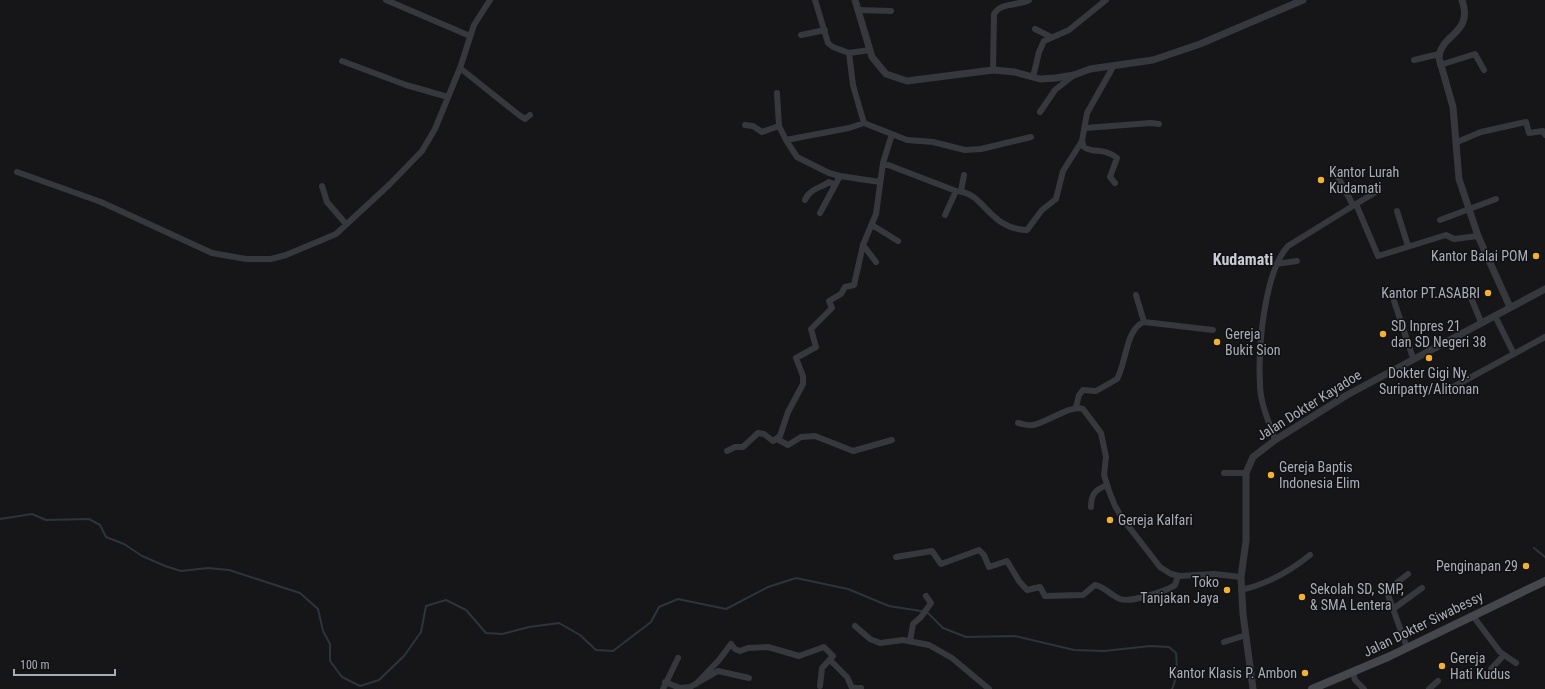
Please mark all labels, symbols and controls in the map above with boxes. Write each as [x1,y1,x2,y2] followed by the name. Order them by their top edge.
[1329,164,1399,196] place label: Kantor Lurah Kudamati
[1316,175,1326,185] marker: Kantor Lurah Kudamati
[1431,248,1528,264] place label: Kantor Balai POM
[1213,250,1273,269] district label: Kudamati
[1531,251,1541,261] marker: Kantor Balai POM
[1381,285,1480,301] place label: Kantor PT.ASABRI
[1483,288,1493,298] marker: Kantor PT.ASABRI
[1391,318,1486,350] place label: SD Inpres 21 dan SD Negeri 38
[1225,326,1281,358] place label: Gereja Bukit Sion
[1378,329,1388,339] marker: SD Inpres 21 dan SD Negeri 38
[1212,337,1222,347] marker: Gereja Bukit Sion
[1424,353,1434,363] marker: Dokter Gigi Ny. Suripatty/Alitonan
[1379,365,1479,397] place label: Dokter Gigi Ny. Suripatty/Alitonan
[1254,366,1365,444] street label: Jalan Dokter Kayadoe
[1279,459,1360,491] place label: Gereja Baptis Indonesia Elim
[1266,470,1276,480] marker: Gereja Baptis Indonesia Elim
[1118,512,1193,528] place label: Gereja Kalfari
[1105,515,1115,525] marker: Gereja Kalfari
[1436,558,1518,574] place label: Penginapan 29
[1521,561,1531,571] marker: Penginapan 29
[1140,574,1219,606] place label: Toko Tanjakan Jaya
[1310,581,1404,613] place label: Sekolah SD, SMP, & SMA Lentera
[1222,585,1232,595] marker: Toko Tanjakan Jaya
[1361,588,1486,660] street label: Jalan Dokter Siwabessy
[1297,592,1307,602] marker: Sekolah SD, SMP, & SMA Lentera
[1450,650,1510,682] place label: Gereja Hati Kudus
[14,651,115,677] scale bar
[20,658,50,672] text: 100 m
[1437,661,1447,671] marker: Gereja Hati Kudus
[1169,665,1297,681] place label: Kantor Klasis P. Ambon
[1300,668,1310,678] marker: Kantor Klasis P. Ambon

